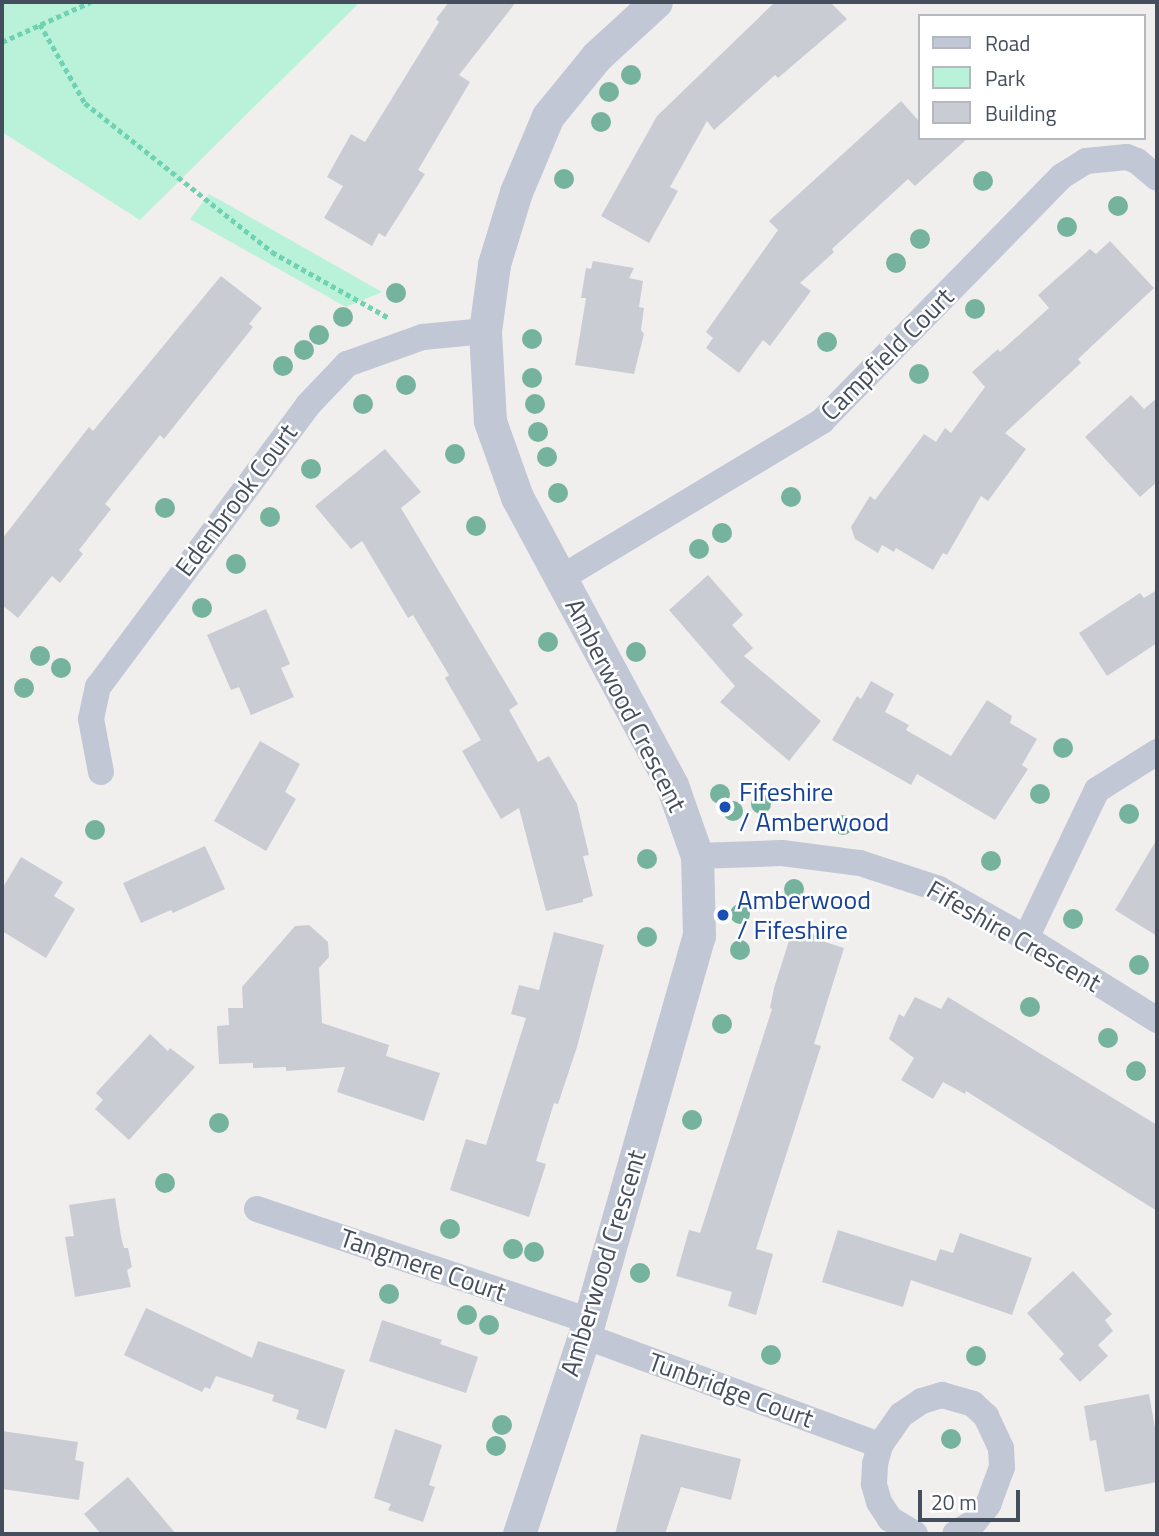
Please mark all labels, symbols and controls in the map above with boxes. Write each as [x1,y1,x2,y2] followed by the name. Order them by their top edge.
[918,14,1145,140] legend
[985,27,1030,59] text: Road
[985,62,1025,94] text: Park
[985,97,1056,129] text: Building
[814,281,960,427] street label: Campfield Court
[169,418,303,582] street label: Edenbrook Court
[559,593,693,817] street label: Amberwood Crescent
[739,776,889,838] place label: Fifeshire / Amberwood
[717,799,733,815] marker: Fifeshire / Amberwood
[922,874,1106,998] street label: Fifeshire Crescent
[737,884,871,946] place label: Amberwood / Fifeshire
[715,907,731,923] marker: Amberwood / Fifeshire
[554,1146,652,1380] street label: Amberwood Crescent
[336,1222,510,1308] street label: Tangmere Court
[644,1346,818,1434] street label: Tunbridge Court
[921,1476,1023,1520] scale bar
[931,1486,977,1518] text: 20 m

